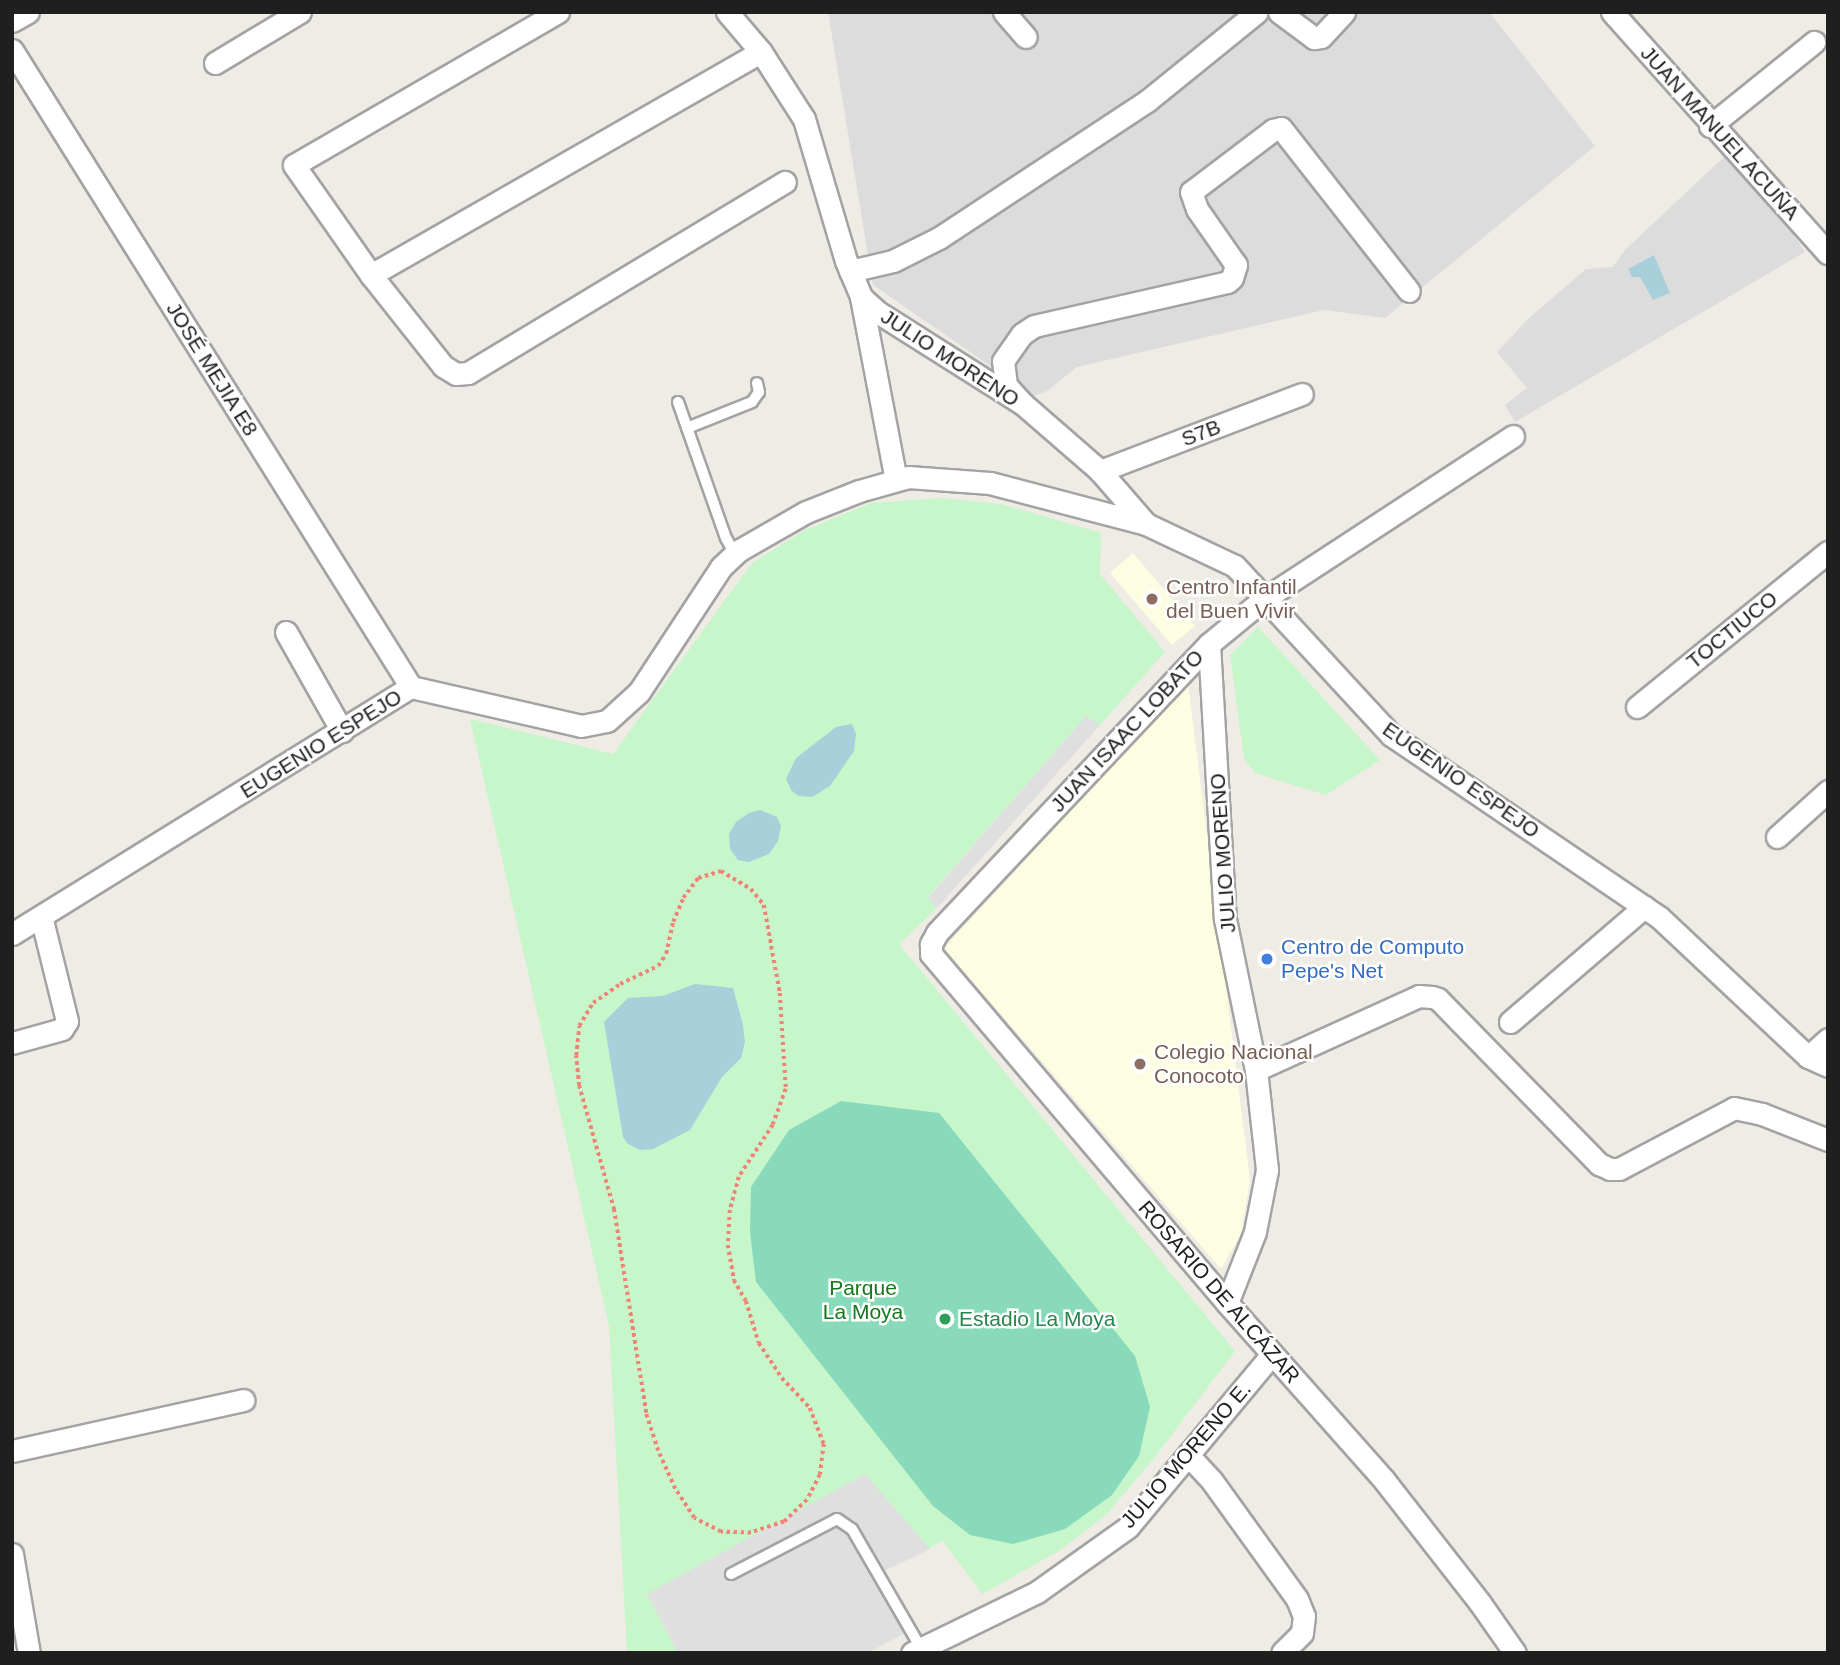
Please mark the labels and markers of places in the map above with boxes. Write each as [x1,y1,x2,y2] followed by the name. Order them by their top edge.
[1166,574,1297,624] place label: Centro Infantil del Buen Vivir
[1144,591,1160,607] marker: Centro Infantil del Buen Vivir
[1281,934,1464,984] place label: Centro de Computo Pepe's Net
[1259,951,1275,967] marker: Centro de Computo Pepe's Net
[1154,1039,1313,1089] place label: Colegio Nacional Conocoto
[1132,1056,1148,1072] marker: Colegio Nacional Conocoto
[959,1306,1115,1332] place label: Estadio La Moya
[937,1311,953,1327] marker: Estadio La Moya

